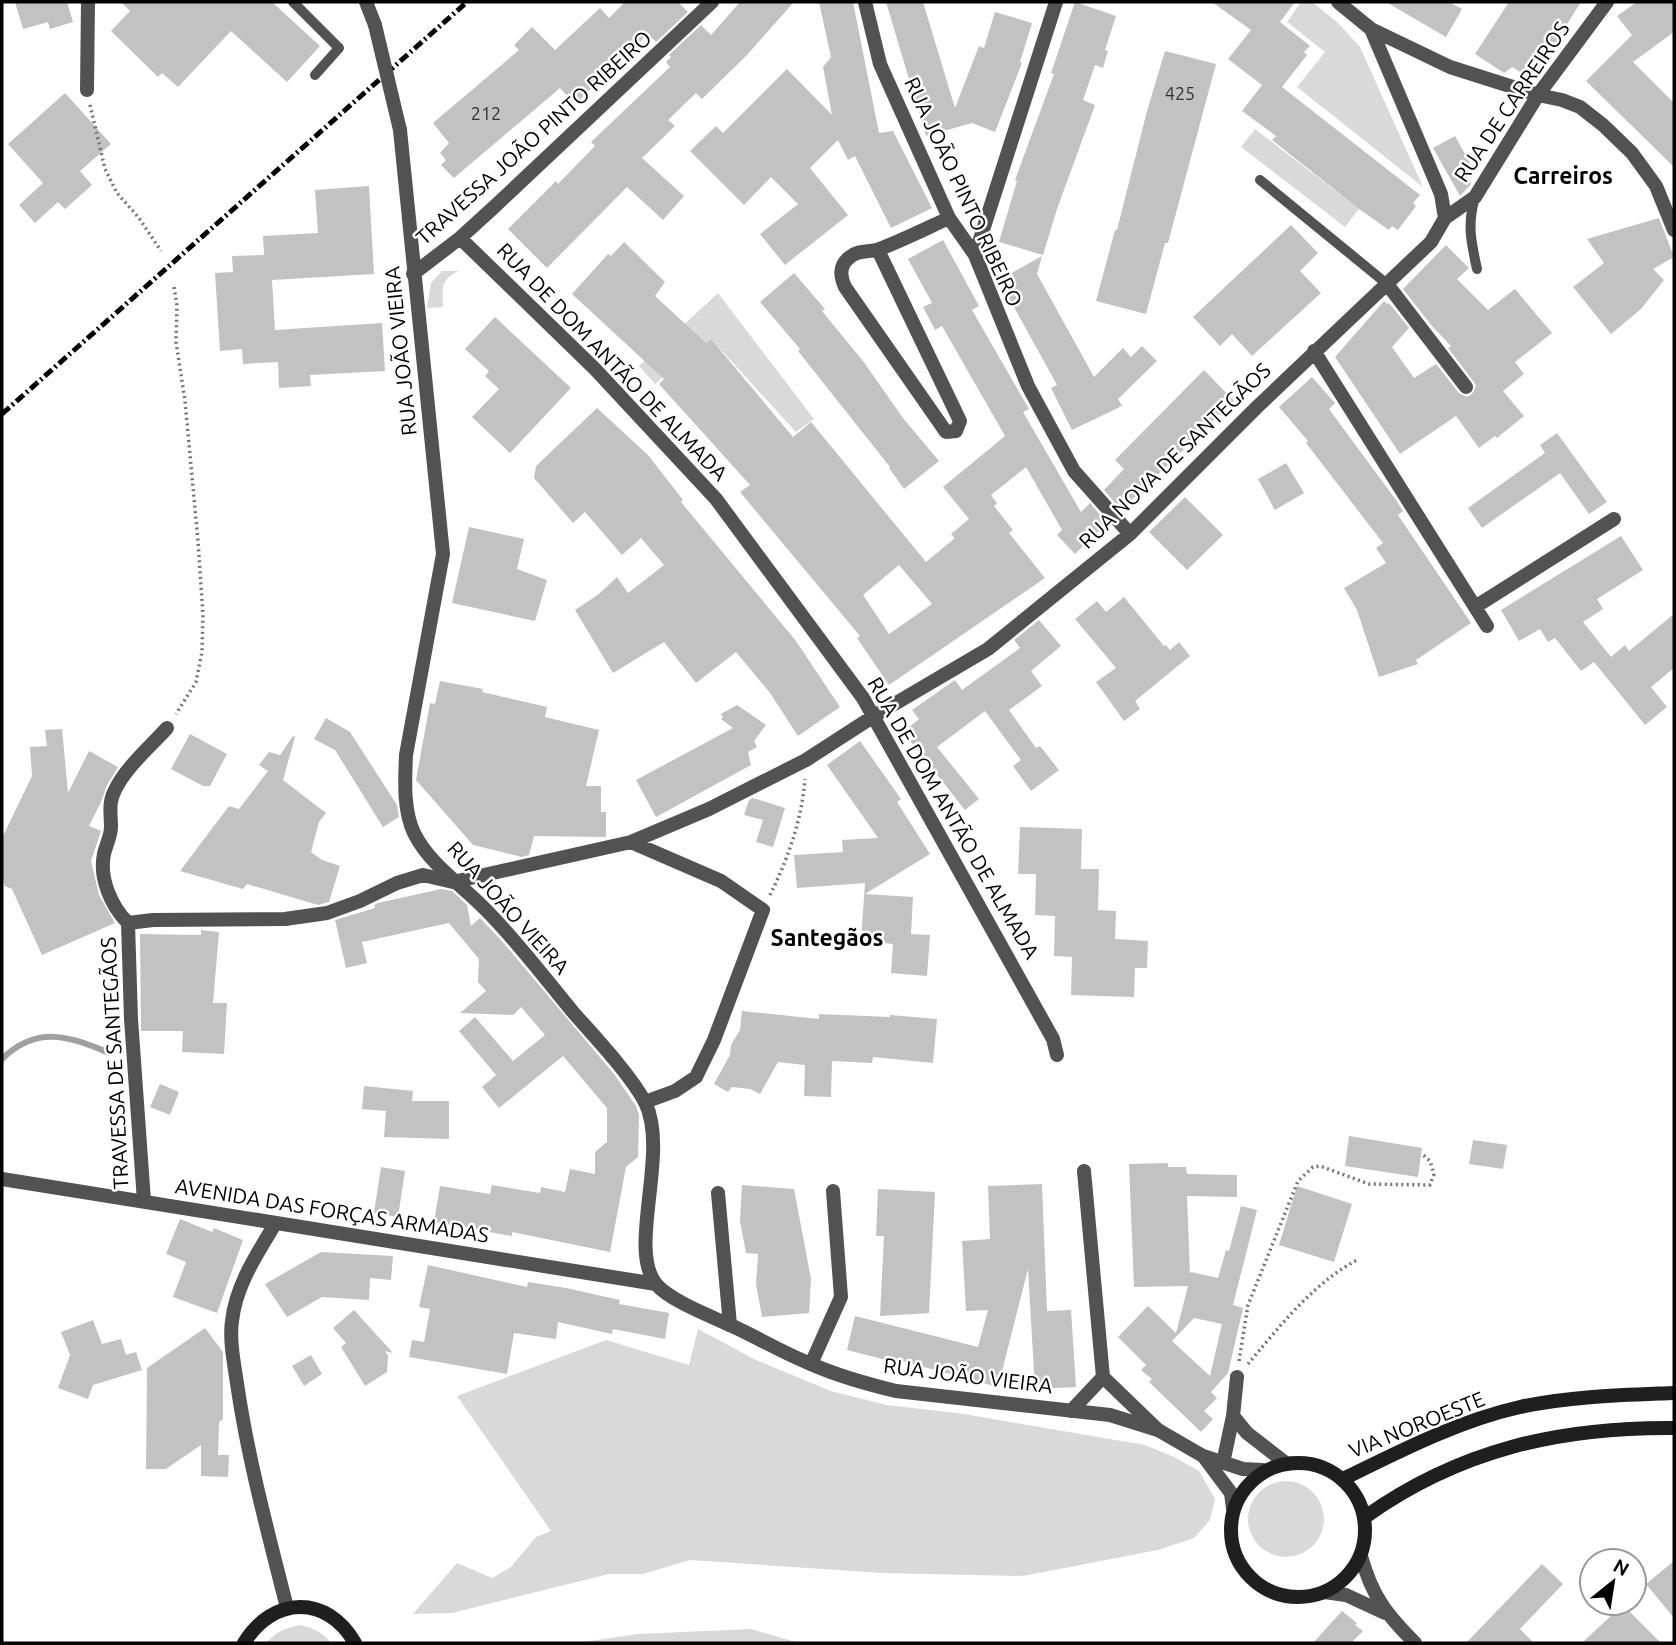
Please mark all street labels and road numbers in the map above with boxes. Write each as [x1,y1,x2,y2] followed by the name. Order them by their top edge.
[1449,17,1574,186] street label: RUA DE CARREIROS
[411,25,656,249] street label: TRAVESSA JOÃO PINTO RIBEIRO
[900,73,1028,310] street label: RUA JOÃO PINTO RIBEIRO
[493,237,733,485] street label: RUA DE DOM ANTÃO DE ALMADA
[379,265,421,437] street label: RUA JOÃO VIEIRA
[1074,358,1275,553] street label: RUA NOVA DE SANTEGÃOS
[863,672,1045,963] street label: RUA DE DOM ANTÃO DE ALMADA
[443,836,575,979] street label: RUA JOÃO VIEIRA
[95,936,133,1190] street label: TRAVESSA DE SANTEGÃOS
[174,1173,491,1247] street label: AVENIDA DAS FORÇAS ARMADAS
[882,1353,1054,1397] street label: RUA JOÃO VIEIRA
[1345,1386,1488,1462] street label: VIA NOROESTE

